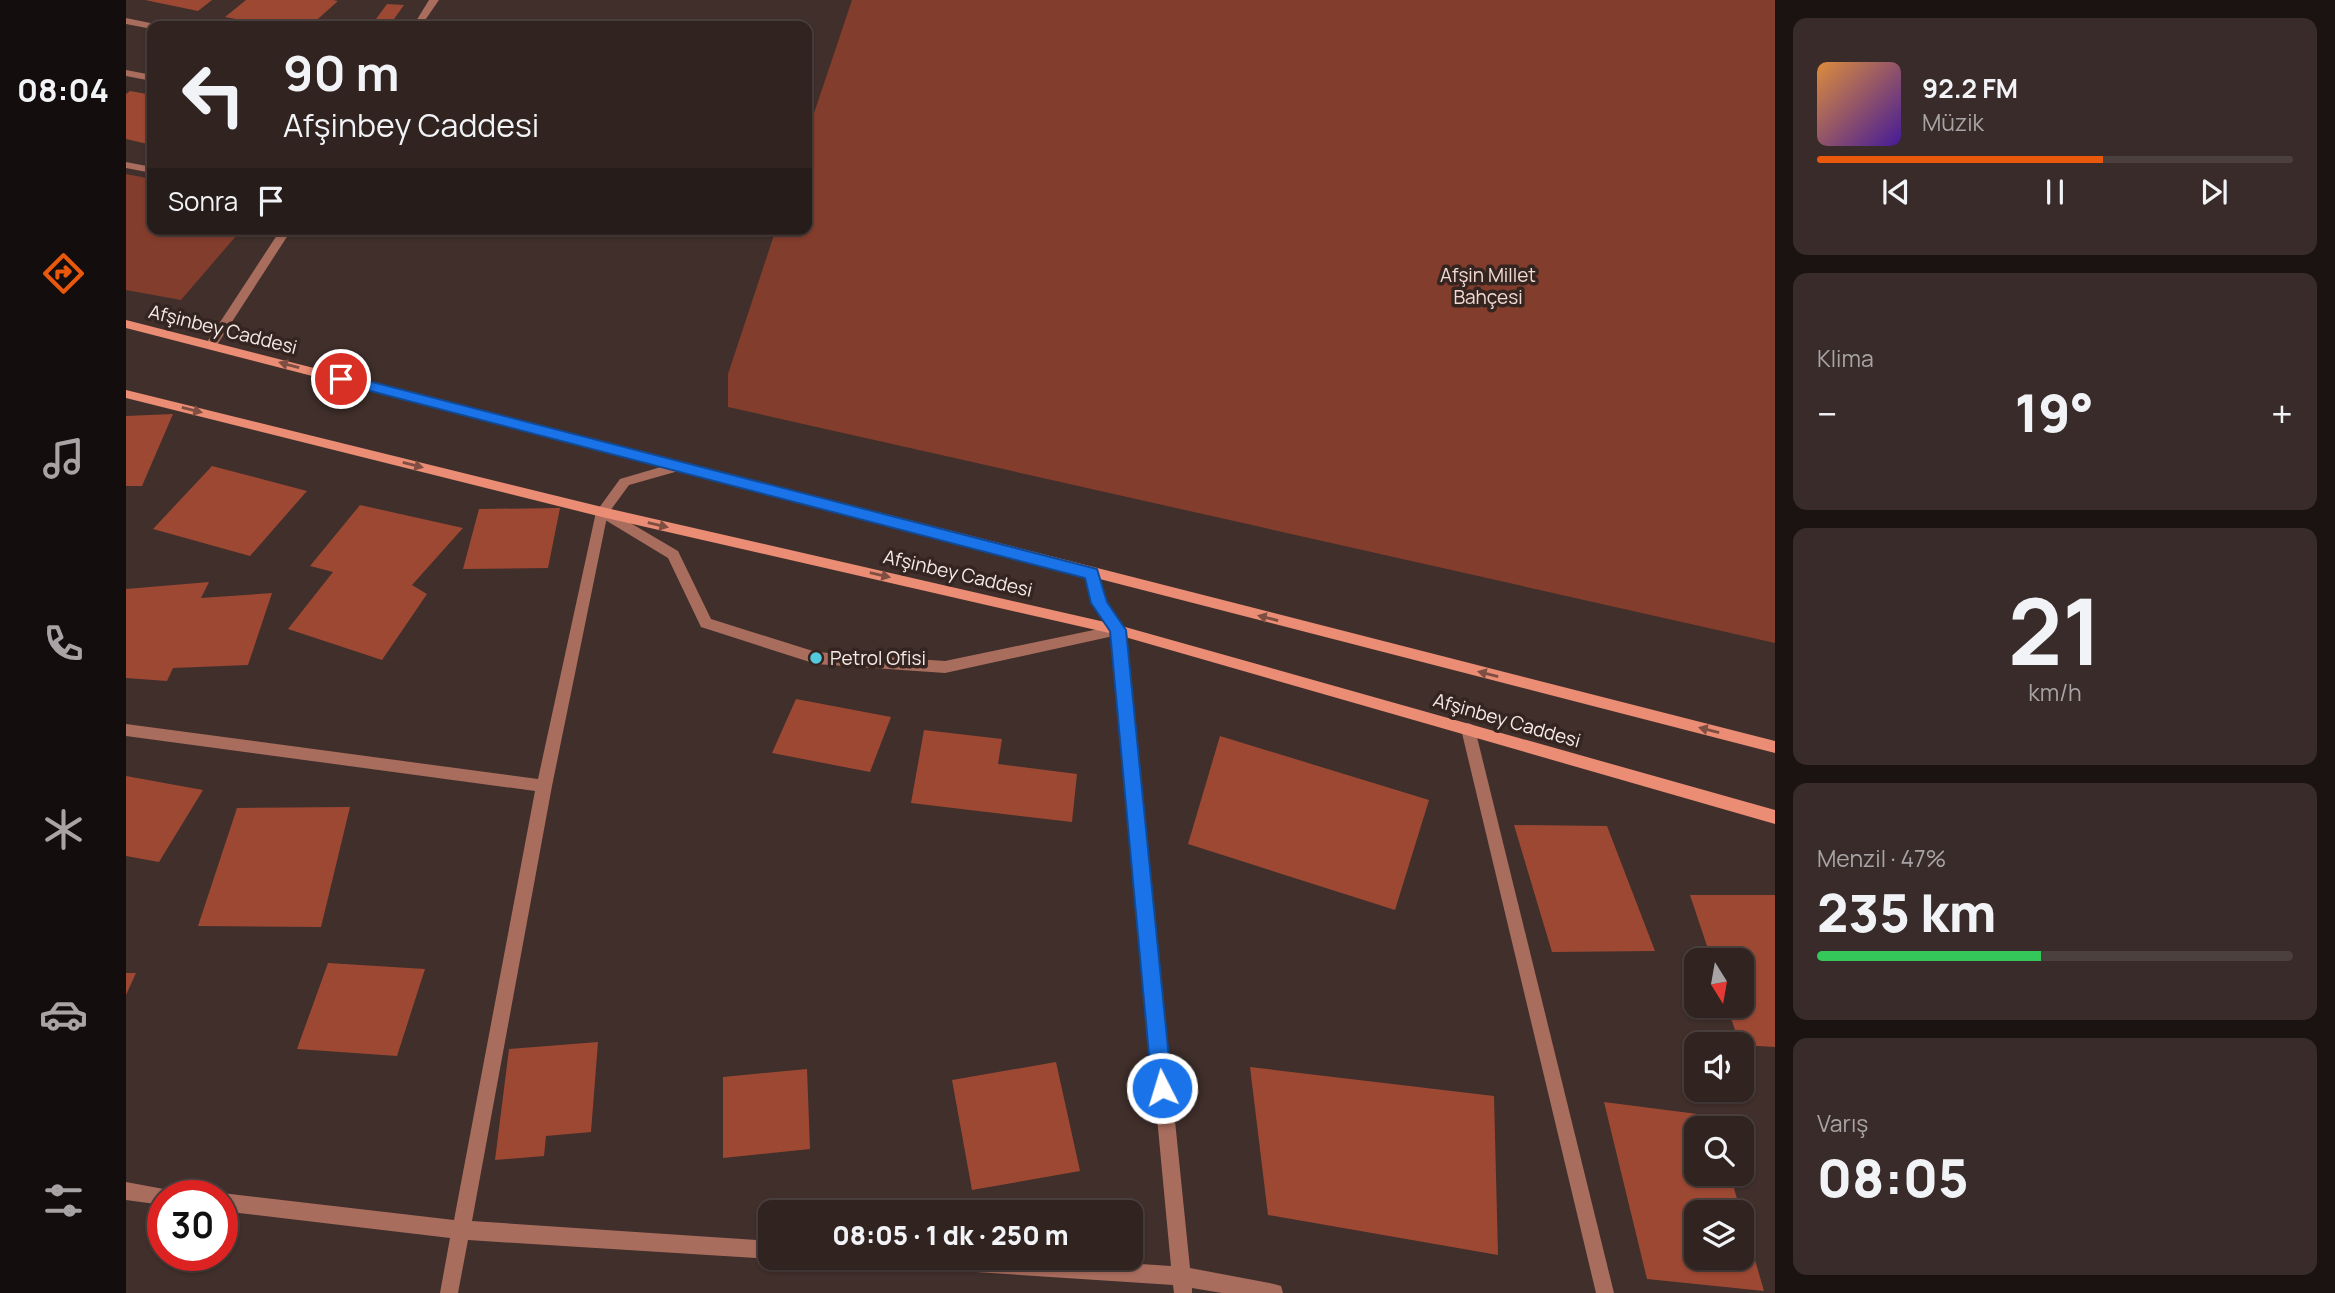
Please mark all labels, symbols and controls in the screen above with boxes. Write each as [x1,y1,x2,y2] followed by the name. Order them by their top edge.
[283,39,400,106] text: 90 m
[168,49,259,140] icon: left
[17,68,109,112] text: 08:04
[1922,70,2018,106] text: 92.2 FM
[283,103,539,147] text: Afşinbey Caddesi
[1922,106,1984,138] text: Müzik
[1877,173,1915,211] icon: previous
[2036,173,2074,211] icon: pause
[2195,173,2233,211] icon: next
[252,182,290,220] icon: arrive
[168,183,238,219] text: Sonra
[39,249,88,298] icon: directions
[1440,262,1536,310] park label: Afşin Millet Bahçesi
[146,298,300,360] street label: Afşinbey Caddesi
[1817,342,1874,374] text: Klima
[311,349,371,409] pin
[277,359,299,370] one-way arrow
[322,360,360,398] icon: arrive
[2015,377,2094,448] text: 19°
[1817,387,1838,439] text: −
[2271,387,2293,439] text: +
[181,405,203,416] one-way arrow
[39,434,88,483] icon: music
[402,460,424,471] one-way arrow
[647,520,669,531] one-way arrow
[881,543,1035,603] street label: Afşinbey Caddesi
[2008,568,2102,692] text: 21
[869,570,891,581] one-way arrow
[1257,612,1279,623] one-way arrow
[39,619,88,668] icon: phone
[830,645,926,671] place label: Petrol Ofisi
[808,650,824,666] marker: Petrol Ofisi
[1477,668,1499,679] one-way arrow
[2028,676,2082,708] text: km/h
[1430,687,1584,753] street label: Afşinbey Caddesi
[1698,724,1720,735] one-way arrow
[39,805,88,854] icon: climate
[1817,842,1946,874] text: Menzil · 47%
[1817,877,1997,948] text: 235 km
[1684,948,1754,1018] north arrow
[1684,948,1754,1270] map controls
[39,990,88,1039] icon: car
[1684,1032,1754,1102] button: sound
[1125,1051,1199,1125] position arrow
[1817,1107,1868,1139] text: Varış
[1684,1116,1754,1186] button: search
[1817,1142,1969,1213] text: 08:05
[39,1176,88,1225] icon: filters
[147,1180,238,1271] speed limit sign: 30
[1684,1200,1754,1270] button: layers
[832,1217,1069,1253] text: 08:05 · 1 dk · 250 m

